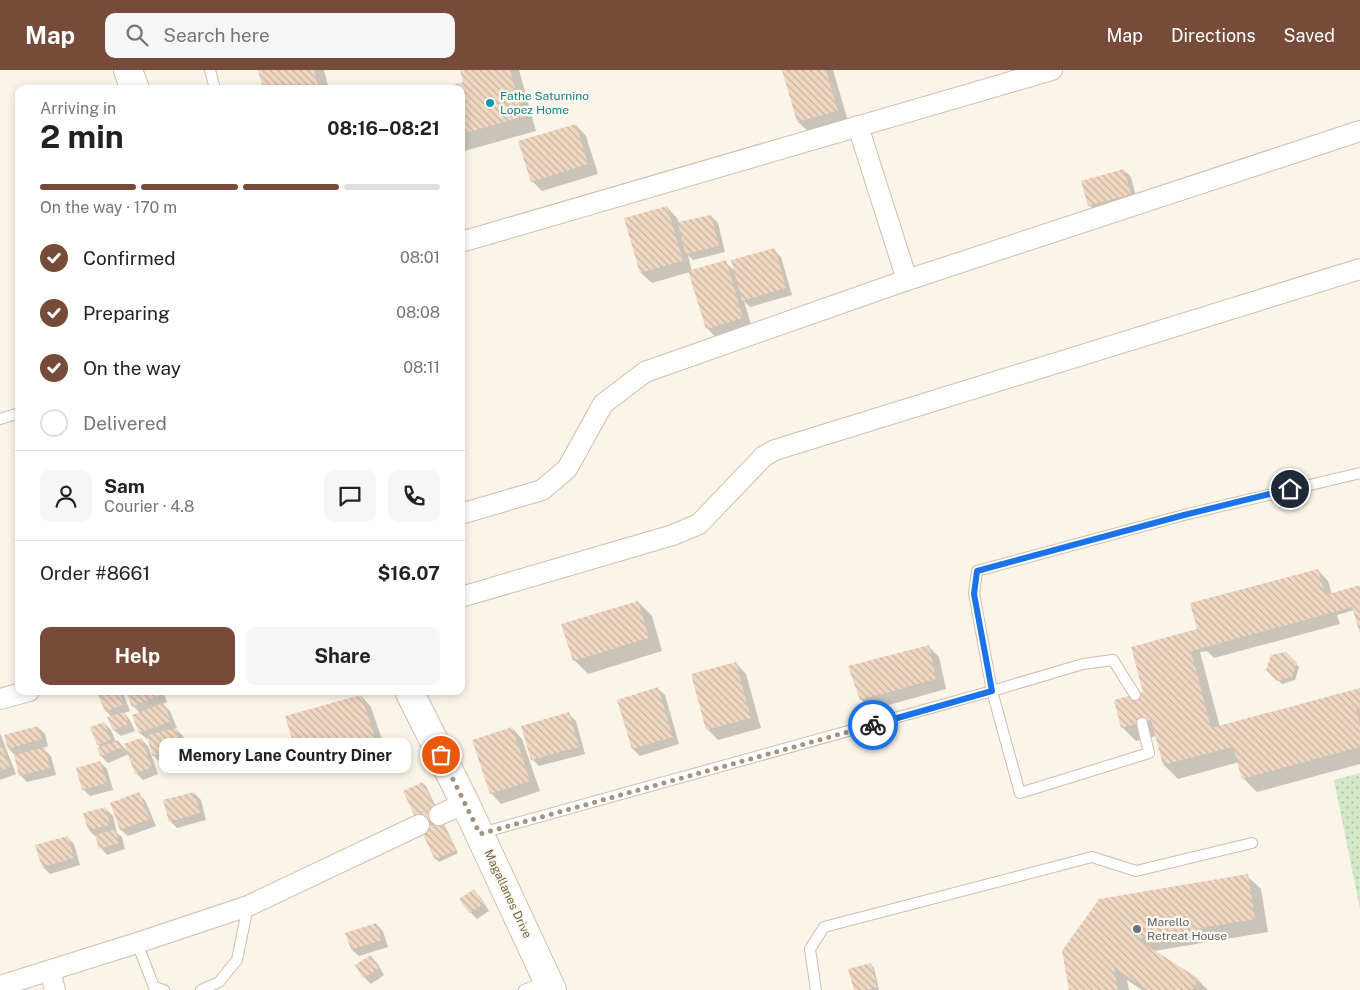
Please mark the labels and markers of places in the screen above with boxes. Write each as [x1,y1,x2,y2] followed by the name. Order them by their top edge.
[500,89,589,117] place label: Fathe Saturnino Lopez Home
[484,97,496,109] marker: Fathe Saturnino Lopez Home
[1269,468,1311,510] pin
[420,734,462,776] pin
[158,738,411,772] callout: Memory Lane Country Diner
[1147,915,1227,943] place label: Marello Retreat House
[1131,923,1143,935] marker: Marello Retreat House

